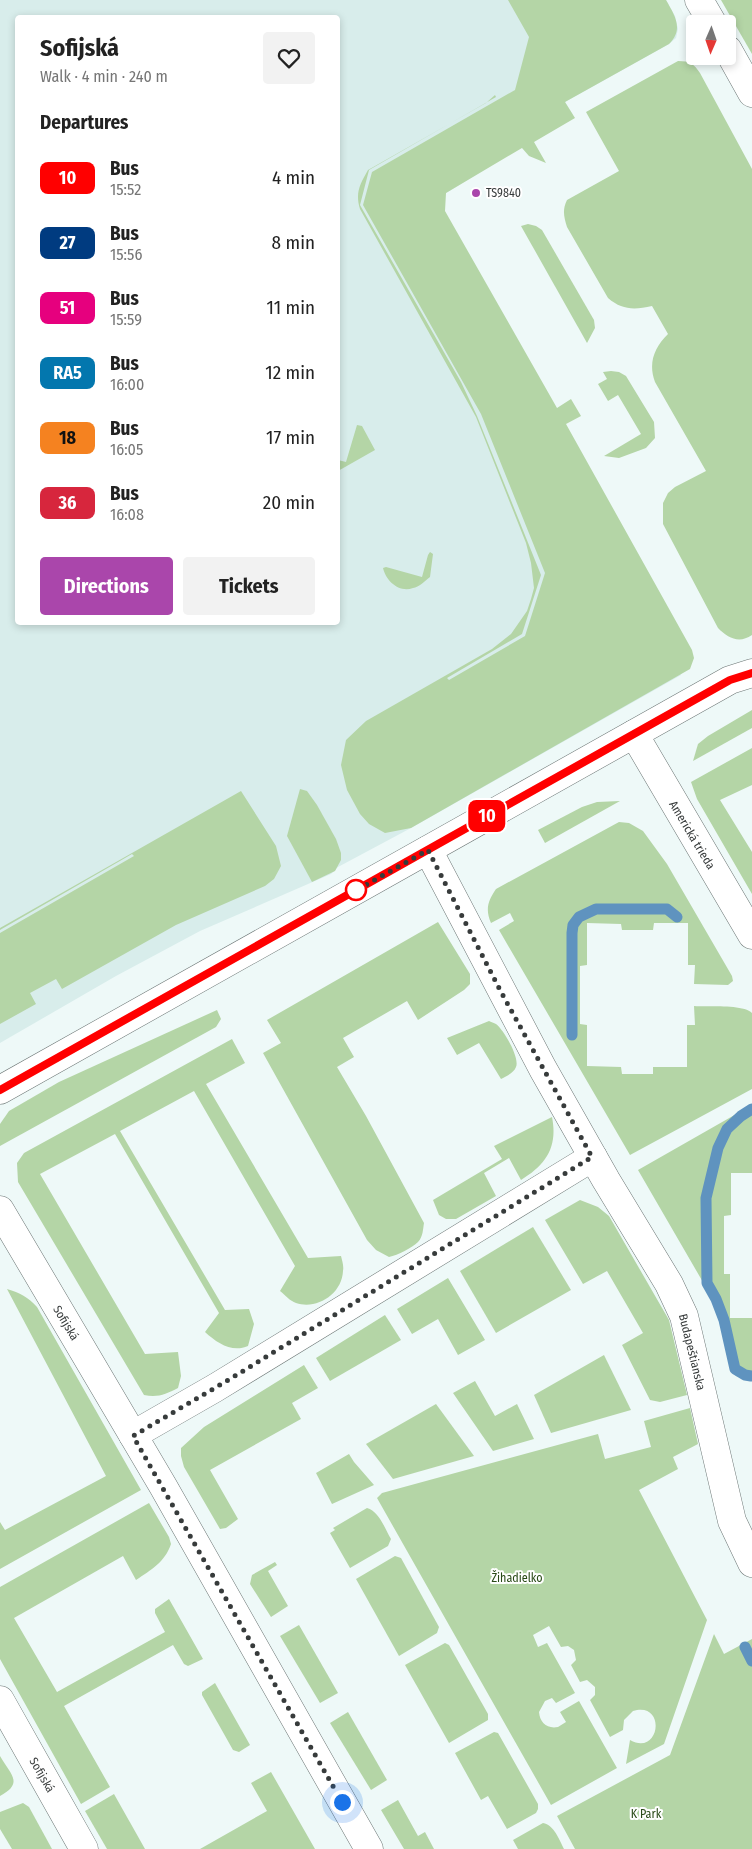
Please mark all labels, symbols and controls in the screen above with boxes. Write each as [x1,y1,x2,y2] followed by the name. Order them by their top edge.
[686,15,736,65] north arrow
[686,15,736,65] map controls
[263,32,315,84] button: heart
[40,34,119,62] text: Sofijská
[40,67,168,86] text: Walk · 4 min · 240 m
[40,111,128,134] text: Departures
[110,157,139,180] text: Bus
[272,166,315,189] text: 4 min
[59,167,76,189] text: 10
[110,180,141,199] text: 15:52
[486,186,521,200] place label: TS9840
[470,187,482,199] marker: TS9840
[110,222,139,245] text: Bus
[272,231,315,254] text: 8 min
[60,232,75,254] text: 27
[110,245,142,264] text: 15:56
[110,287,139,310] text: Bus
[267,296,315,319] text: 11 min
[60,297,75,319] text: 51
[110,310,142,329] text: 15:59
[110,352,139,375] text: Bus
[265,361,315,384] text: 12 min
[53,362,82,384] text: RA5
[110,375,144,394] text: 16:00
[110,417,139,440] text: Bus
[266,426,315,449] text: 17 min
[59,427,76,449] text: 18
[110,440,143,459] text: 16:05
[110,482,139,505] text: Bus
[263,491,315,514] text: 20 min
[59,492,76,514] text: 36
[110,505,144,524] text: 16:08
[40,557,173,615] button: Directions
[183,557,315,615] button: Tickets
[666,798,718,872] street label: Americká trieda
[464,800,510,832] line badge: 10
[478,805,496,827] text: 10
[345,879,367,901] unlabelled marker
[50,1303,82,1343] street label: Sofijská
[676,1312,708,1392] street label: Budapeštianska
[491,1570,543,1585] park label: Žihadielko
[26,1755,58,1795] street label: Sofijská
[330,1790,355,1815] your location
[631,1807,662,1821] park label: K Park

